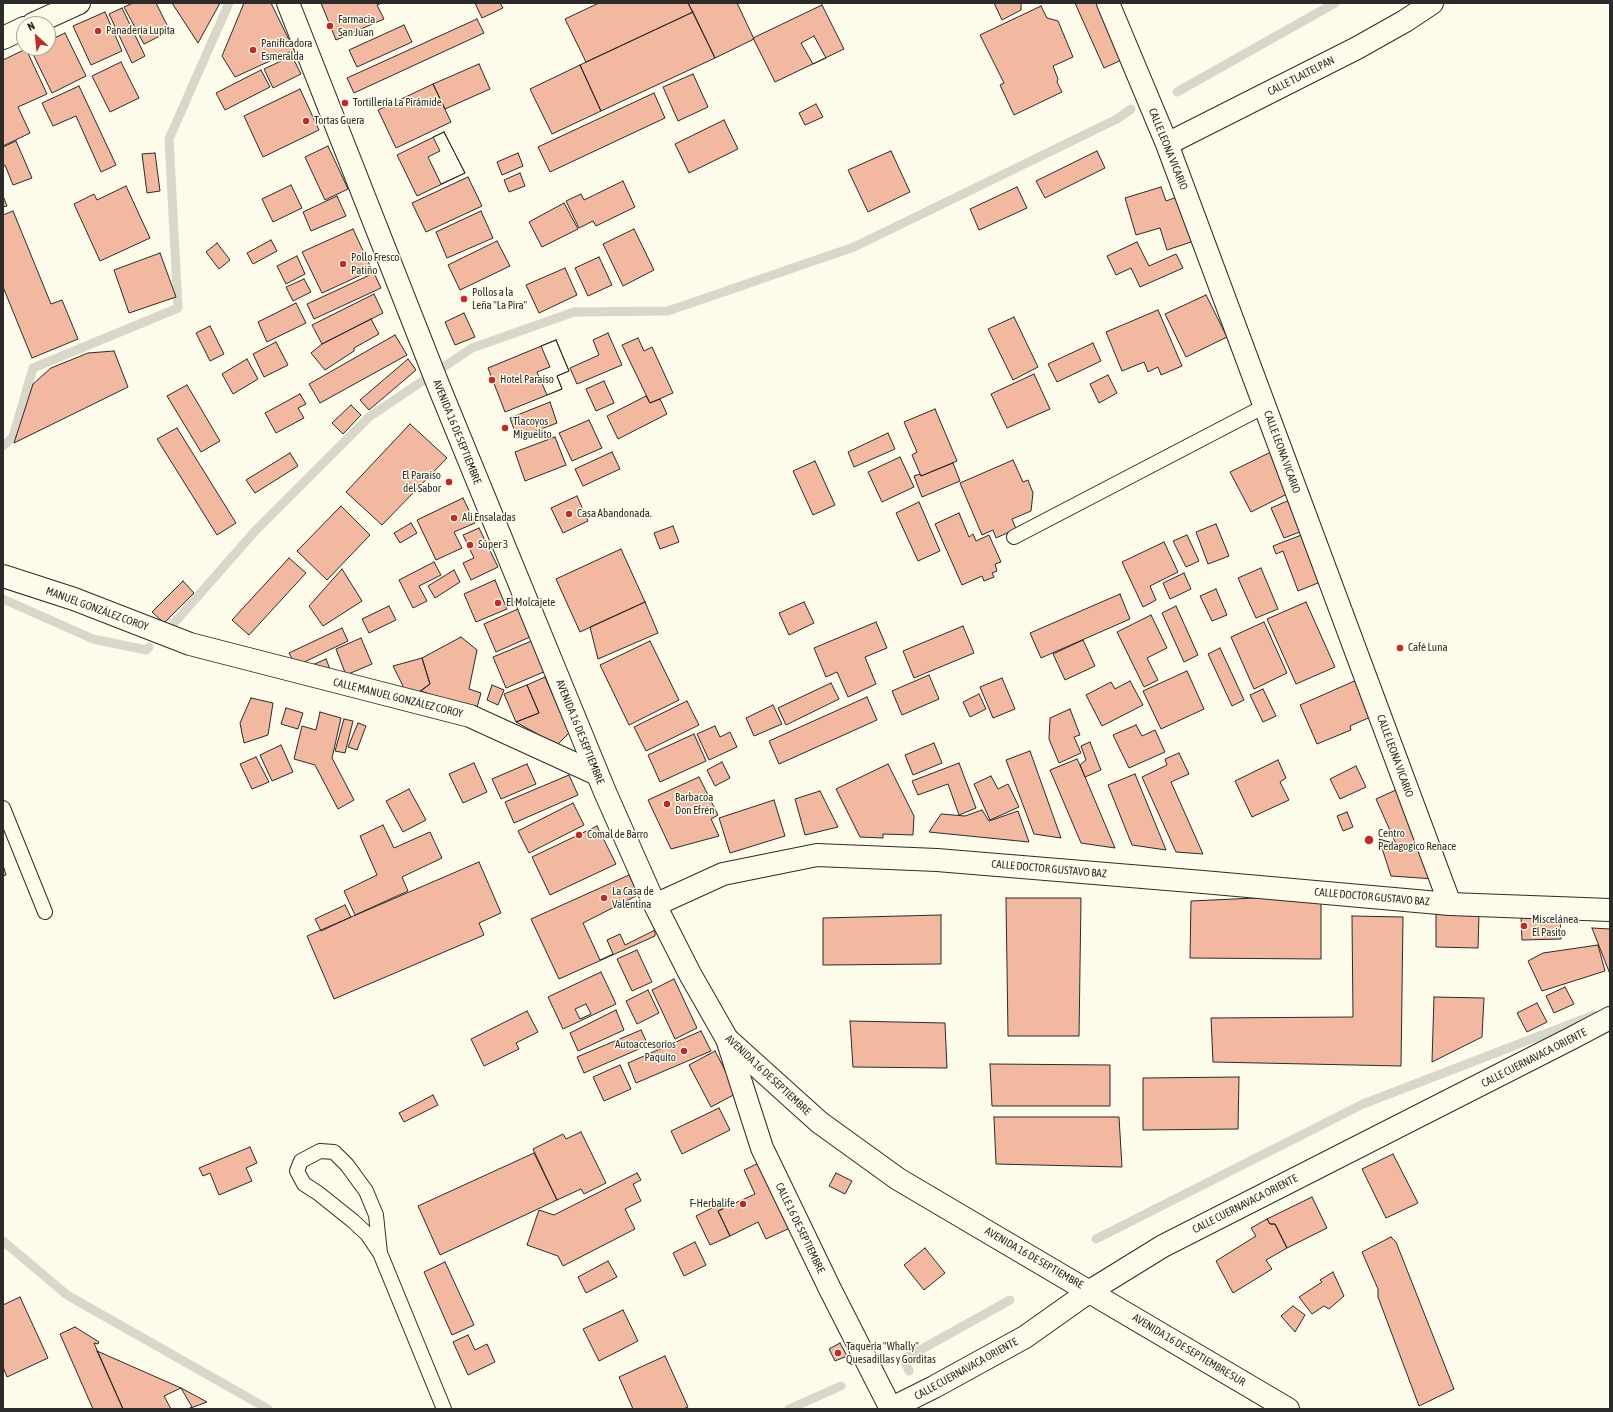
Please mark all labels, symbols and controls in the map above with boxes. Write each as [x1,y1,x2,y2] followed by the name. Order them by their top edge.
[338,13,375,39] place label: Farmacia San Juan
[16,16,56,56] north arrow
[25,19,37,33] text: N
[325,21,335,31] marker: Farmacia San Juan
[106,24,175,38] place label: Panadería Lupita
[93,26,103,36] marker: Panadería Lupita
[261,37,312,63] place label: Panificadora Esmeralda
[248,45,258,55] marker: Panificadora Esmeralda
[1265,53,1337,99] street label: CALLE TLALTELPAN
[353,96,442,110] place label: Tortillería La Pirámide
[340,98,350,108] marker: Tortillería La Pirámide
[1146,106,1190,192] street label: CALLE LEONA VICARIO
[314,114,364,128] place label: Tortas Guera
[301,116,311,126] marker: Tortas Guera
[351,251,399,277] place label: Pollo Fresco Patiño
[338,259,348,269] marker: Pollo Fresco Patiño
[472,286,527,312] place label: Pollos a la Leña "La Pira"
[459,294,469,304] marker: Pollos a la Leña "La Pira"
[500,373,554,387] place label: Hotel Paraíso
[487,375,497,385] marker: Hotel Paraíso
[430,378,484,486] street label: AVENIDA 16 DE SEPTIEMBRE
[1261,409,1303,495] street label: CALLE LEONA VICARIO
[513,415,552,441] place label: Tlacoyos Miguelito
[500,423,510,433] marker: Tlacoyos Miguelito
[402,469,441,495] place label: El Paraiso del Sabor
[444,477,454,487] marker: El Paraiso del Sabor
[577,507,652,521] place label: Casa Abandonada.
[564,509,574,519] marker: Casa Abandonada.
[462,511,516,525] place label: Ali Ensaladas
[449,513,459,523] marker: Ali Ensaladas
[478,538,508,552] place label: Súper 3
[465,540,475,550] marker: Súper 3
[44,584,150,634] street label: MANUEL GONZÁLEZ COROY
[506,596,555,610] place label: El Molcajete
[493,598,503,608] marker: El Molcajete
[1408,641,1448,655] place label: Café Luna
[1395,643,1405,653] marker: Café Luna
[332,675,464,721] street label: CALLE MANUEL GONZÁLEZ COROY
[553,678,607,786] street label: AVENIDA 16 DE SEPTIEMBRE
[1374,713,1416,799] street label: CALLE LEONA VICARIO
[675,791,714,817] place label: Barbacoa Don Efrén
[662,799,672,809] marker: Barbacoa Don Efrén
[1378,827,1456,853] place label: Centro Pedagogico Renace
[587,828,648,842] place label: Comal de Barro
[574,830,584,840] marker: Comal de Barro
[1363,834,1375,846] marker: Centro Pedagogico Renace
[991,857,1107,881] street label: CALLE DOCTOR GUSTAVO BAZ
[612,885,654,911] place label: La Casa de Valentina
[1314,885,1430,909] street label: CALLE DOCTOR GUSTAVO BAZ
[599,893,609,903] marker: La Casa de Valentina
[1532,913,1578,939] place label: Miscelánea El Pasito
[1519,921,1529,931] marker: Miscelánea El Pasito
[1479,1026,1589,1090] street label: CALLE CUERNAVACA ORIENTE
[723,1032,813,1118] street label: AVENIDA 16 DE SEPTIEMBRE
[615,1038,676,1064] place label: Autoaccesorios Paquito
[679,1046,689,1056] marker: Autoaccesorios Paquito
[1190,1172,1300,1236] street label: CALLE CUERNAVACA ORIENTE
[772,1181,828,1275] street label: CALLE 16 DE SEPTIEMBRE
[689,1197,735,1211] place label: F-Herbalife
[738,1199,748,1209] marker: F-Herbalife
[982,1224,1086,1292] street label: AVENIDA 16 DE SEPTIEMBRE
[1130,1311,1248,1389] street label: AVENIDA 16 DE SEPTIEMBRE SUR
[912,1335,1020,1403] street label: CALLE CUERNAVACA ORIENTE
[846,1340,936,1366] place label: Taquería "Whally" Quesadillas y Gorditas
[833,1348,843,1358] marker: Taquería "Whally" Quesadillas y Gorditas

